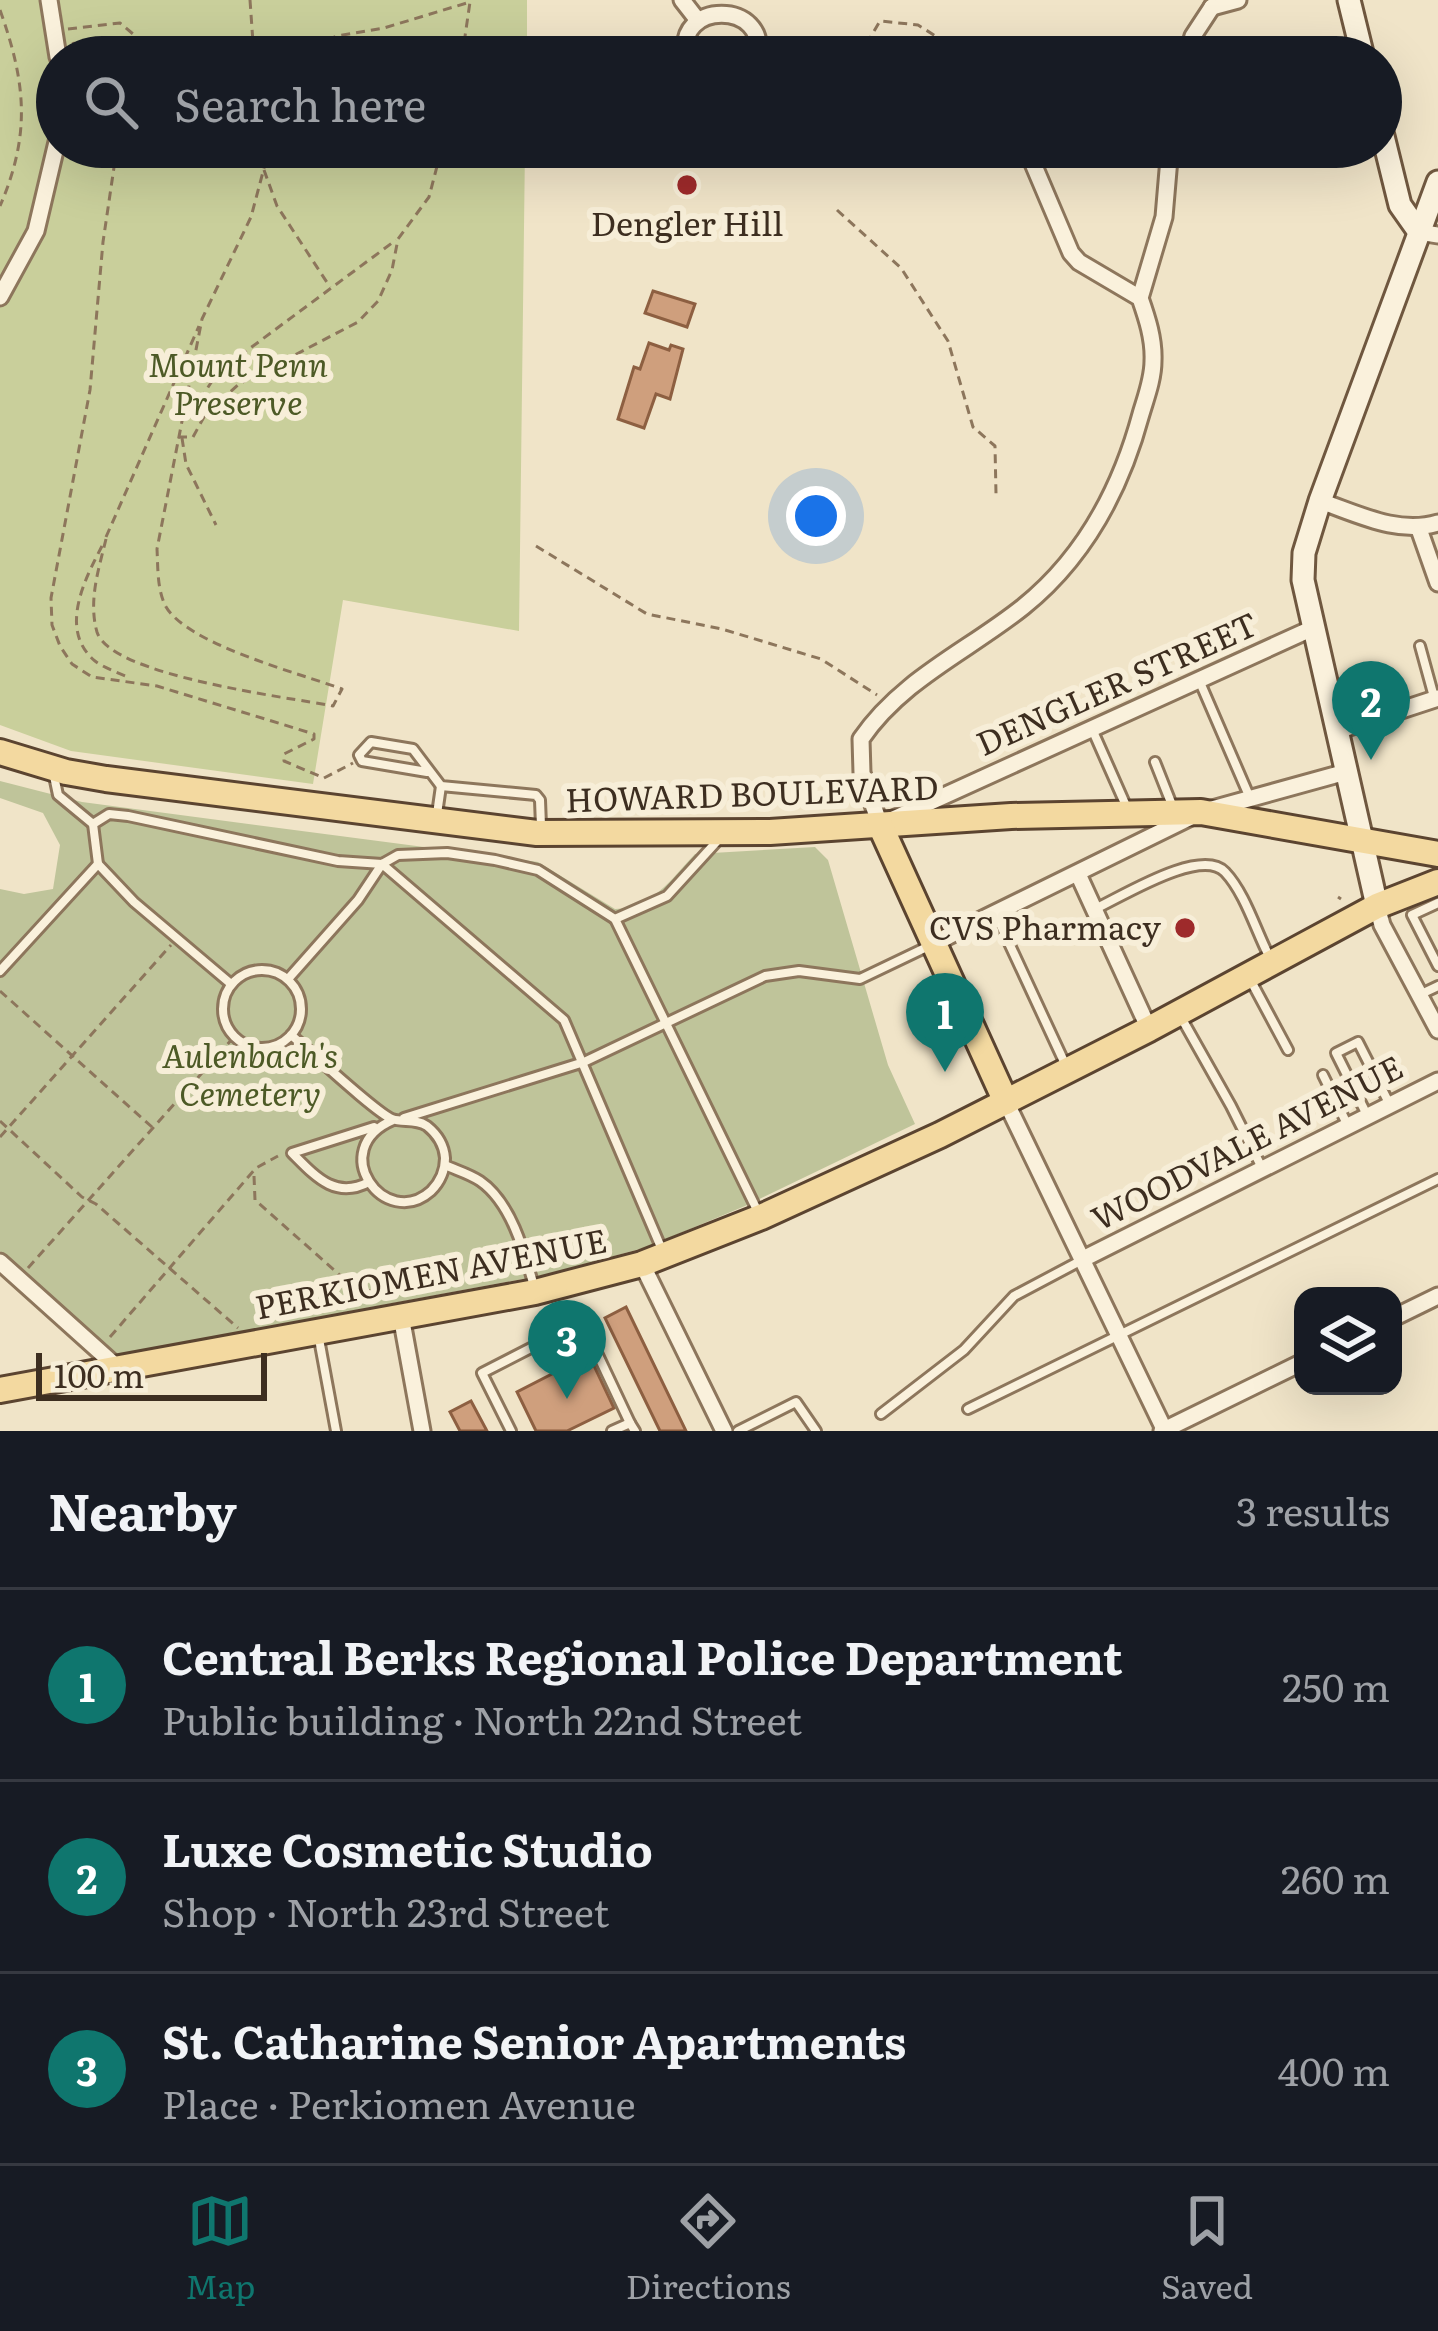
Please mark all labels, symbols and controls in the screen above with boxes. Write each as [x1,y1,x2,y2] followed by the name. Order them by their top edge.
[36,36,1402,168] search box
[78,69,144,135] icon: search
[174,69,426,136] text: Search here
[674,172,700,198] marker: Dengler Hill
[591,197,783,246] place label: Dengler Hill
[148,338,328,425] park label: Mount Penn Preserve
[786,486,846,546] your location
[967,598,1265,766] street label: DENGLER STREET
[1332,661,1410,760] pin: 2
[564,760,939,823] street label: HOWARD BOULEVARD
[929,901,1161,950] place label: CVS Pharmacy
[1172,915,1198,941] marker: CVS Pharmacy
[906,973,984,1072] pin: 1
[162,1029,338,1116] park label: Aulenbach's Cemetery
[1081,1041,1410,1241] street label: WOODVALE AVENUE
[251,1213,611,1330] street label: PERKIOMEN AVENUE
[1294,1287,1402,1395] map controls
[1294,1287,1402,1395] button: layers
[528,1300,606,1399] pin: 3
[36,1347,267,1400] scale bar
[54,1349,144,1398] text: 100 m
[48,1471,237,1547] text: Nearby
[1236,1480,1390,1538] text: 3 results
[162,1622,1122,1689] text: Central Berks Regional Police Department
[79,1656,95,1714] text: 1
[1282,1656,1390,1714] text: 250 m
[162,1689,802,1747] text: Public building · North 22nd Street
[162,1814,653,1881] text: Luxe Cosmetic Studio
[77,1848,97,1906] text: 2
[1281,1848,1390,1906] text: 260 m
[162,1881,609,1939] text: Shop · North 23rd Street
[162,2006,906,2073] text: St. Catharine Senior Apartments
[76,2040,98,2098] text: 3
[1278,2040,1390,2098] text: 400 m
[162,2073,636,2131] text: Place · Perkiomen Avenue
[185,2188,255,2309] tab: Map
[626,2188,791,2309] tab: Directions
[1161,2188,1253,2309] tab: Saved

